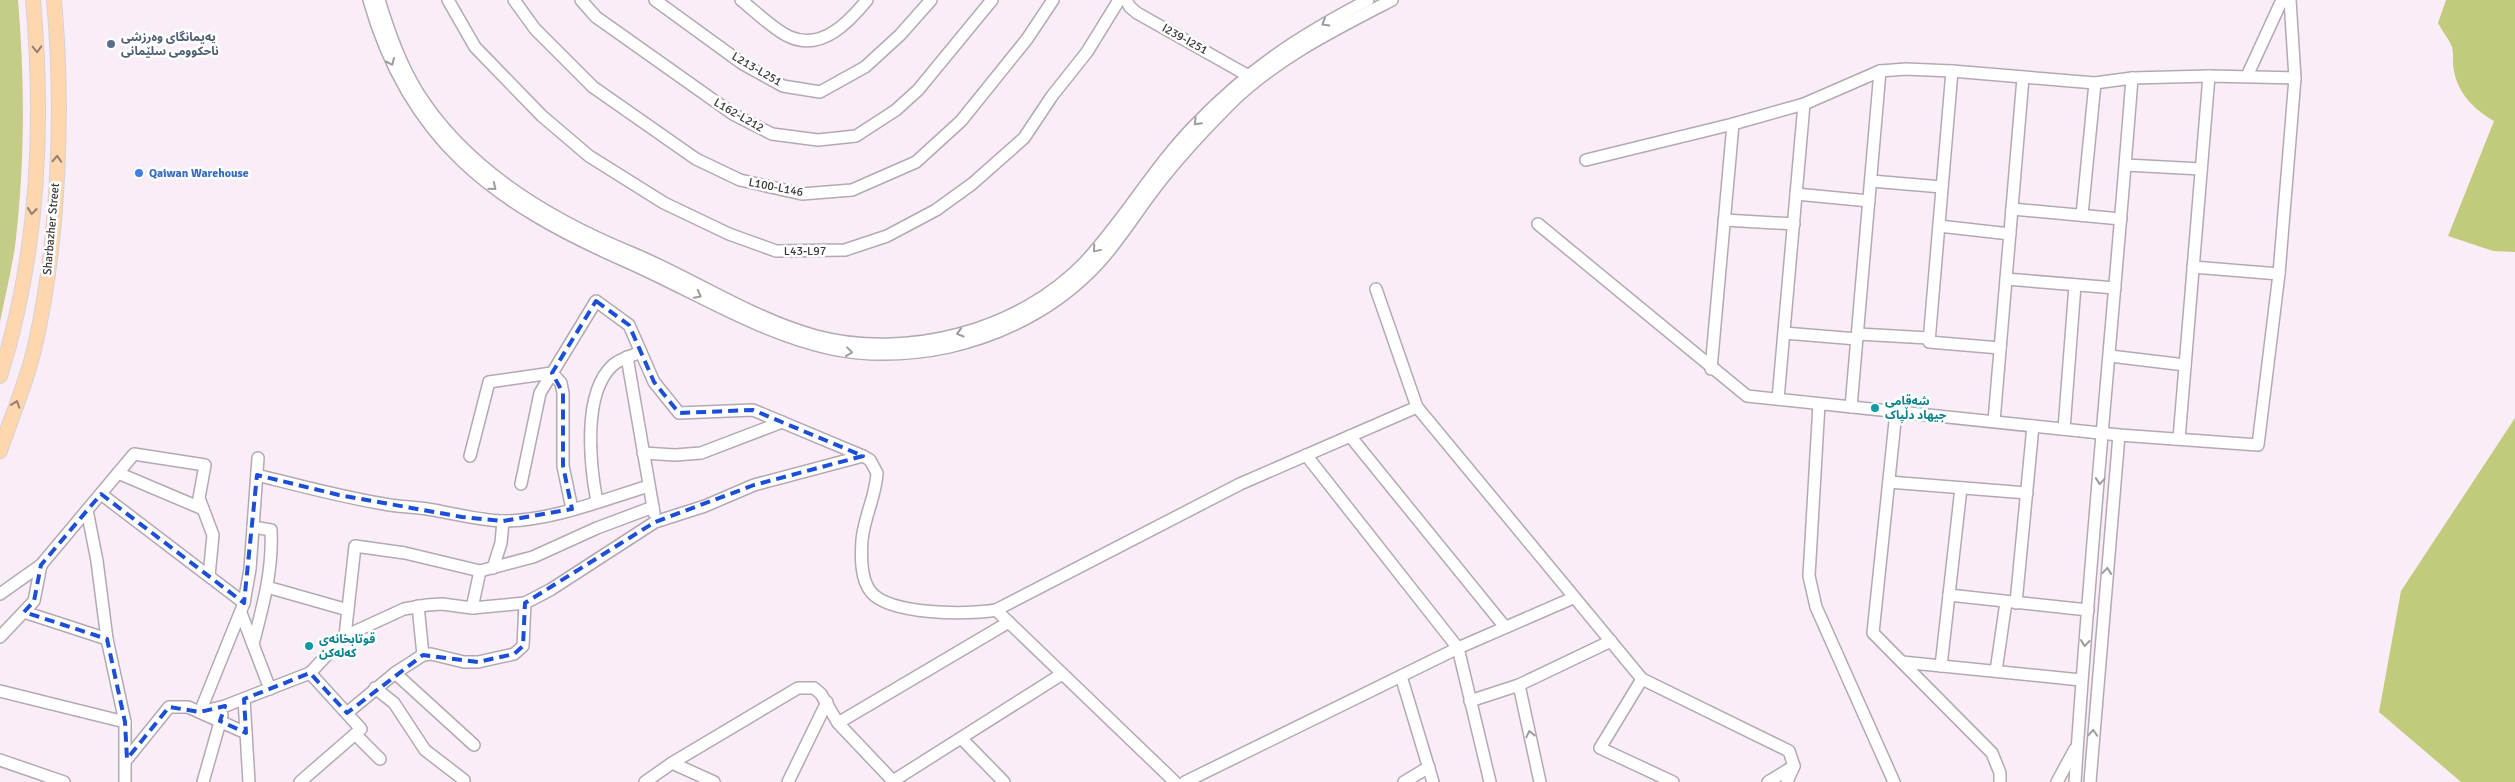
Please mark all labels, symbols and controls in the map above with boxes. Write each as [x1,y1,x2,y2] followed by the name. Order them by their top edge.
[1322,17,1331,27] one-way arrow
[1159,21,1210,58] street label: I239-I251
[121,30,219,59] place label: پەیمانگای وەرزشی ناحکوومی سلێمانی
[105,38,117,50] marker: پەیمانگای وەرزشی ناحکوومی سلێمانی
[31,45,42,53] one-way arrow
[729,49,784,90] street label: L213-L251
[385,57,396,66] one-way arrow
[711,95,766,136] street label: L162-L212
[1194,117,1203,126] one-way arrow
[51,155,62,163] one-way arrow
[149,166,249,181] place label: Qaiwan Warehouse
[133,167,145,179] marker: Qaiwan Warehouse
[747,175,805,200] street label: L100-L146
[487,181,496,189] one-way arrow
[40,182,63,276] street label: Sharbazher Street
[27,207,38,215] one-way arrow
[1093,243,1102,252] one-way arrow
[784,244,826,259] street label: L43-L97
[692,289,701,299] one-way arrow
[956,327,964,337] one-way arrow
[845,346,853,357] one-way arrow
[1885,394,1947,424] place label: شەقامی جیهاد دڵپاک
[10,401,20,409] one-way arrow
[1869,402,1881,414] marker: شەقامی جیهاد دڵپاک
[2094,478,2105,486] one-way arrow
[2101,567,2112,575] one-way arrow
[319,632,375,661] place label: قوتابخانەی کەلەکن
[303,640,315,652] marker: قوتابخانەی کەلەکن
[2080,640,2091,648] one-way arrow
[2088,729,2099,737] one-way arrow
[1525,730,1535,739] one-way arrow

